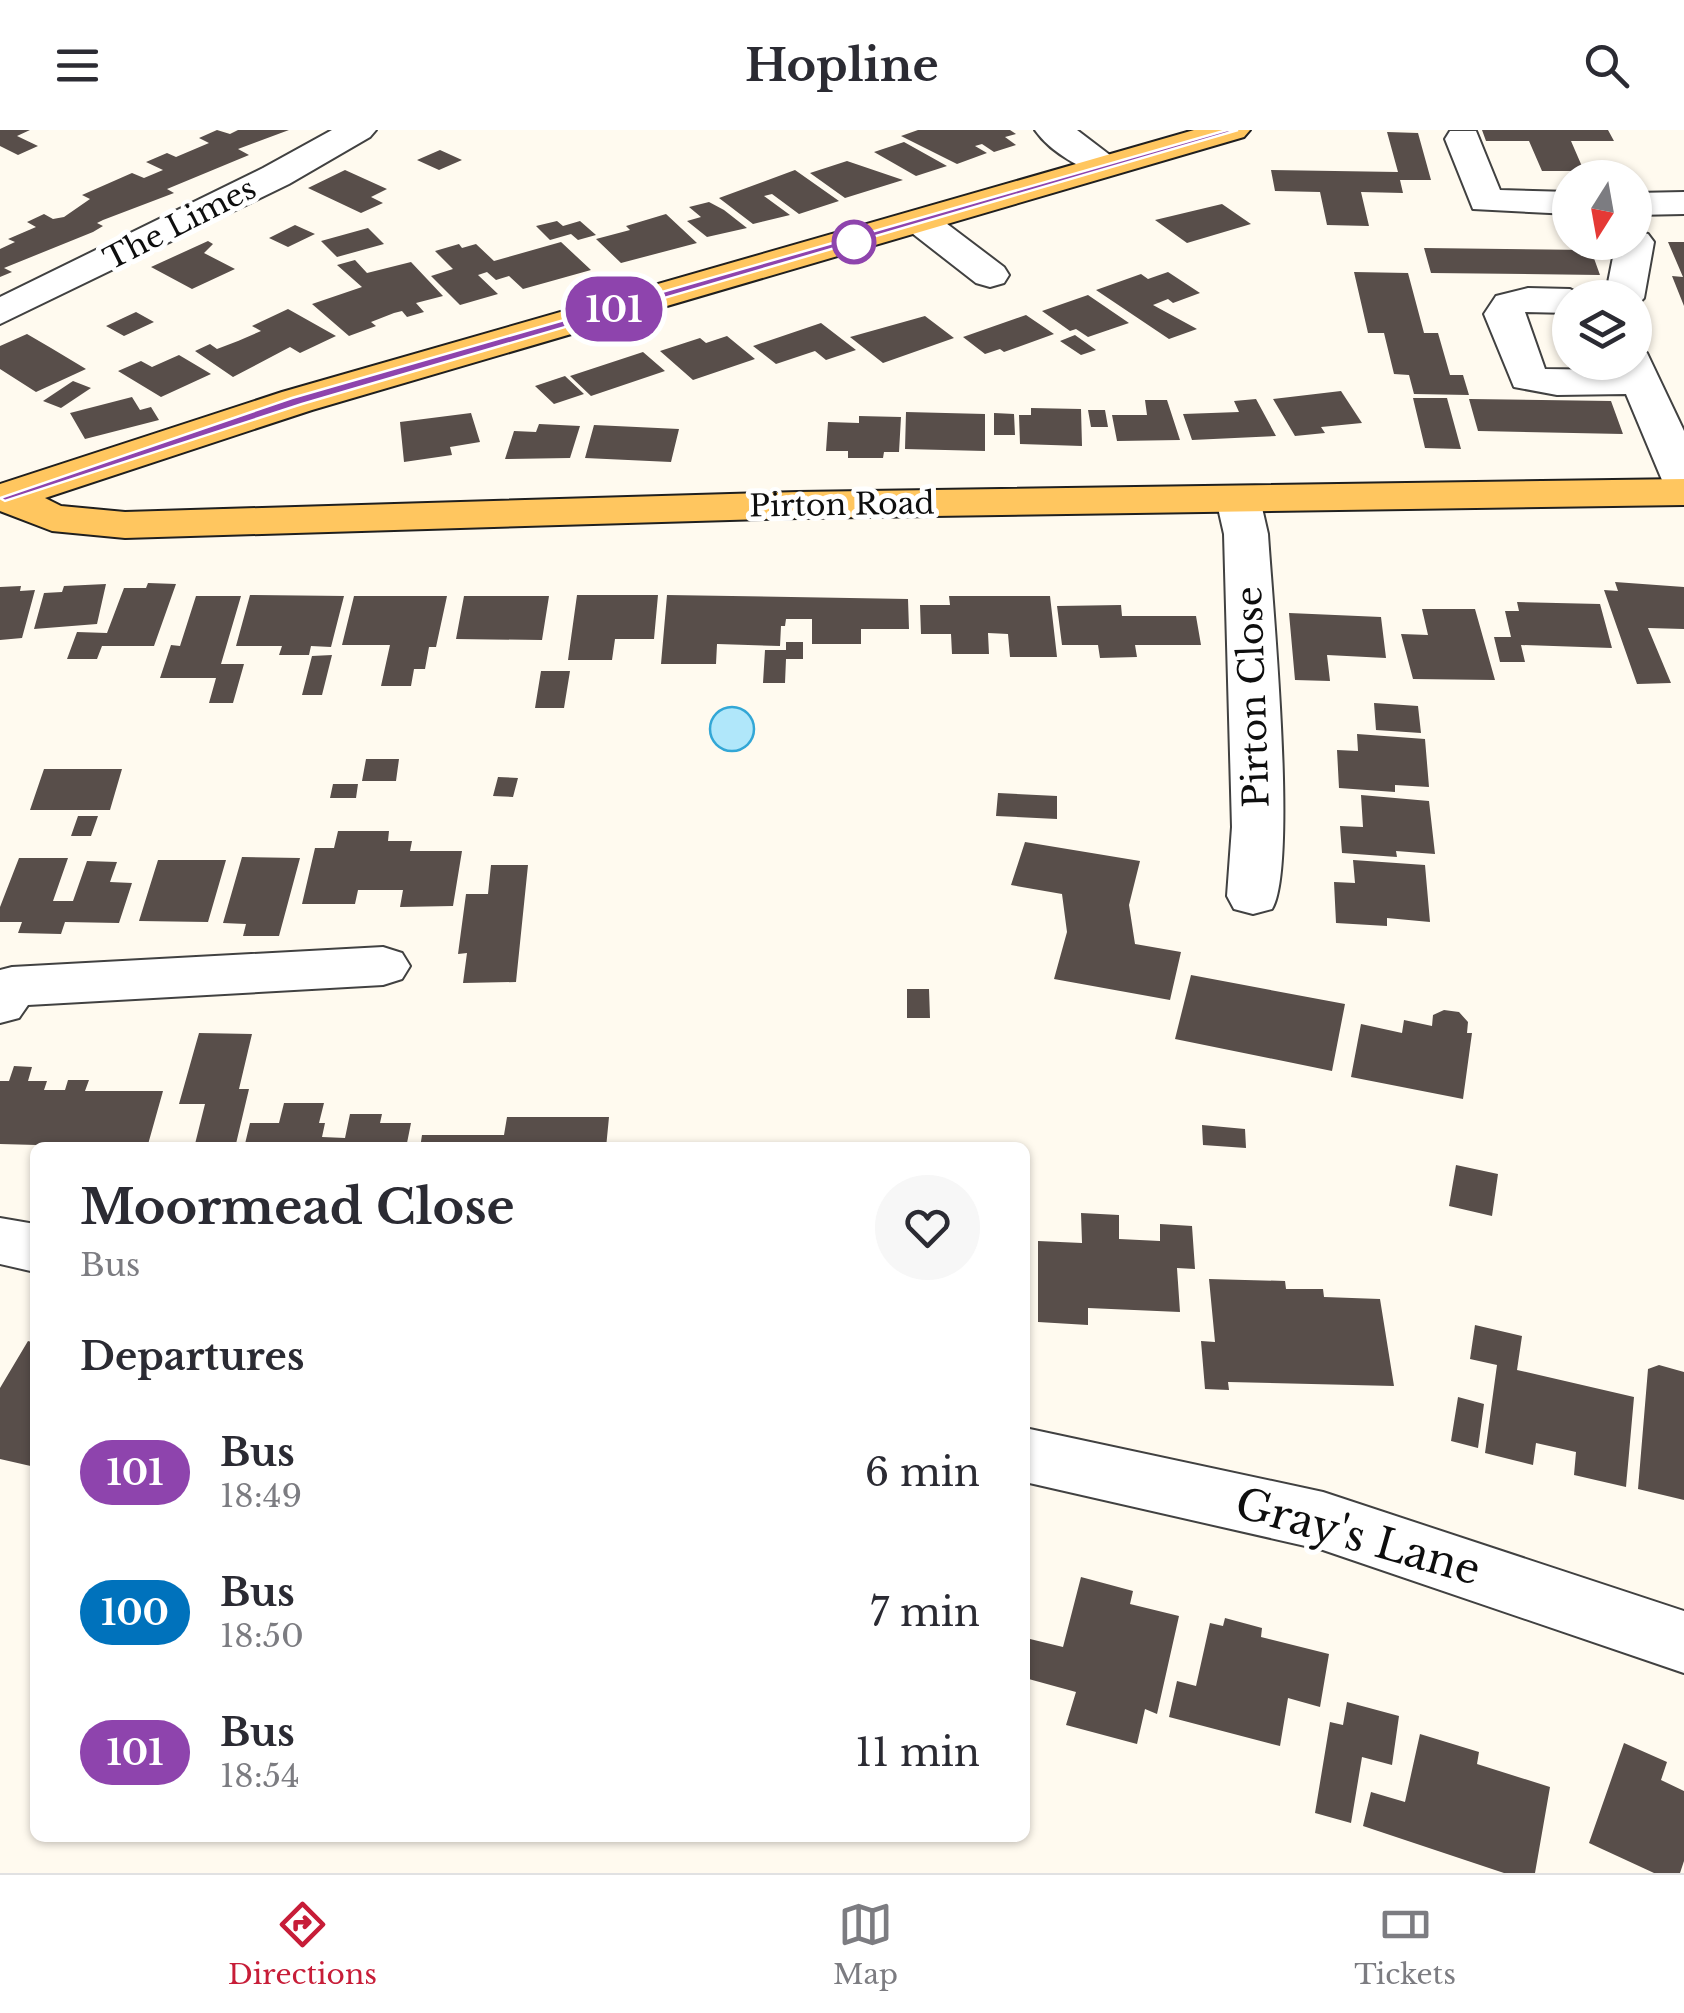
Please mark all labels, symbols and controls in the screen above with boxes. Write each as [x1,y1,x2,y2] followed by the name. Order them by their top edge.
[745,37,939,93] text: Hopline
[50,38,105,93] icon: menu
[1579,38,1634,93] icon: search
[1552,160,1652,260] north arrow
[1552,160,1652,380] map controls
[98,169,262,278] street label: The Limes
[833,221,875,263] unlabelled marker
[556,276,672,342] line badge: 101
[1552,280,1652,380] button: layers
[586,288,642,331] text: 101
[749,484,935,525] street label: Pirton Road
[1227,586,1278,808] street label: Pirton Close
[875,1175,980,1280] button: heart
[80,1177,515,1237] text: Moormead Close
[80,1245,140,1285] text: Bus
[80,1333,304,1380] text: Departures
[220,1429,295,1476] text: Bus
[865,1449,980,1496] text: 6 min
[107,1451,163,1494] text: 101
[220,1476,302,1516] text: 18:49
[1230,1476,1486,1596] street label: Gray's Lane
[220,1569,295,1616] text: Bus
[870,1589,980,1636] text: 7 min
[101,1591,169,1634] text: 100
[220,1616,304,1656] text: 18:50
[220,1709,295,1756] text: Bus
[855,1729,980,1776] text: 11 min
[107,1731,163,1774] text: 101
[220,1756,300,1796] text: 18:54
[228,1897,377,1992] tab: Directions
[833,1897,898,1992] tab: Map
[1354,1897,1456,1992] tab: Tickets

